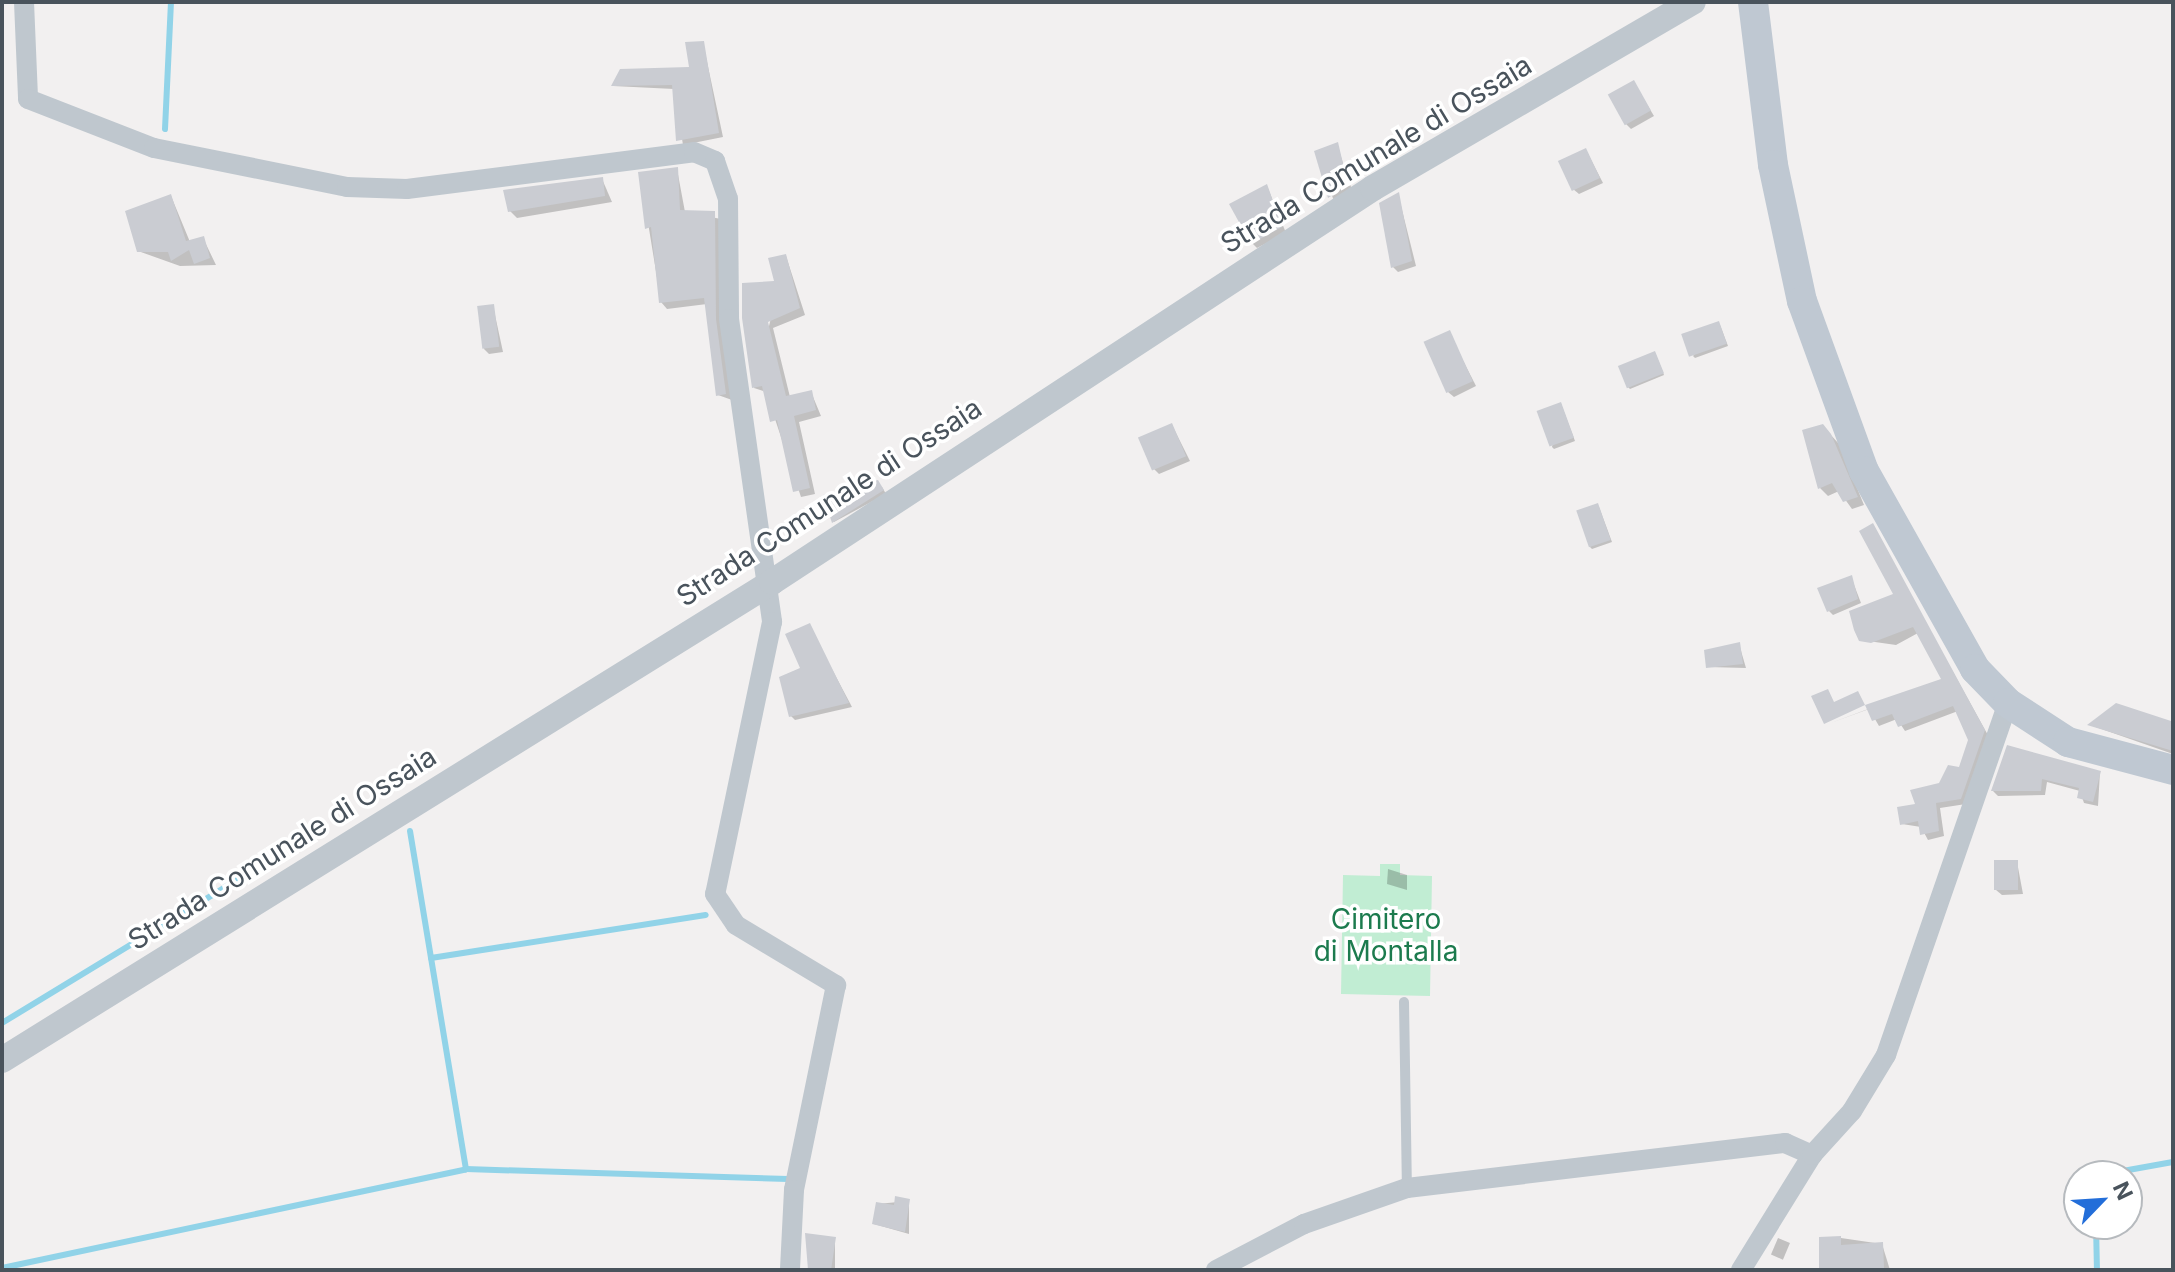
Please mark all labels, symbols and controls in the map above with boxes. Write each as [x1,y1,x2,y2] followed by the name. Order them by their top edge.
[1214,48,1538,260] street label: Strada Comunale di Ossaia
[670,391,988,613] street label: Strada Comunale di Ossaia
[122,739,442,957] street label: Strada Comunale di Ossaia
[1314,902,1458,968] park label: Cimitero di Montalla
[2063,1160,2143,1240] north arrow
[2108,1178,2138,1204] text: N

